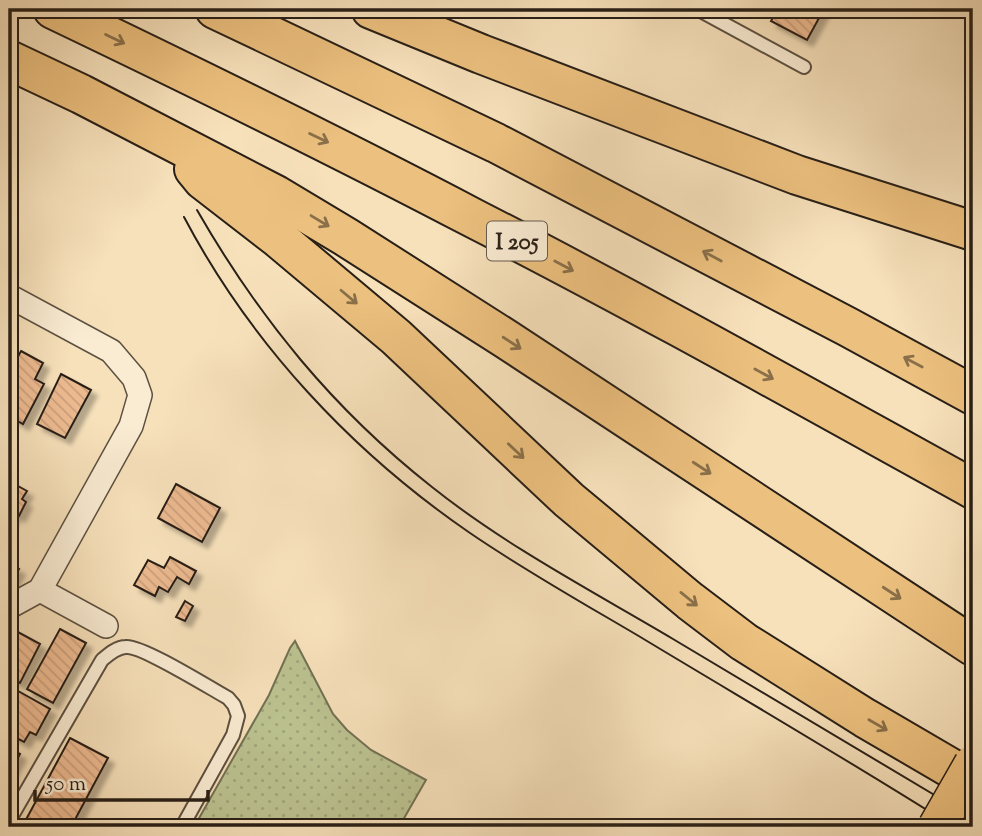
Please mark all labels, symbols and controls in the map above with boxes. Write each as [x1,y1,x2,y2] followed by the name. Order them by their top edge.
[104,32,125,46] one-way arrow
[308,132,329,146] one-way arrow
[309,214,329,228] one-way arrow
[487,222,547,260] road number: I 205
[702,248,723,262] one-way arrow
[554,259,574,273] one-way arrow
[340,289,358,305] one-way arrow
[501,336,521,350] one-way arrow
[903,355,924,368] one-way arrow
[754,367,774,381] one-way arrow
[507,443,525,459] one-way arrow
[692,460,711,475] one-way arrow
[882,585,901,600] one-way arrow
[679,592,697,607] one-way arrow
[867,719,888,732] one-way arrow
[35,759,208,803] scale bar
[45,770,86,800] text: 50 m

